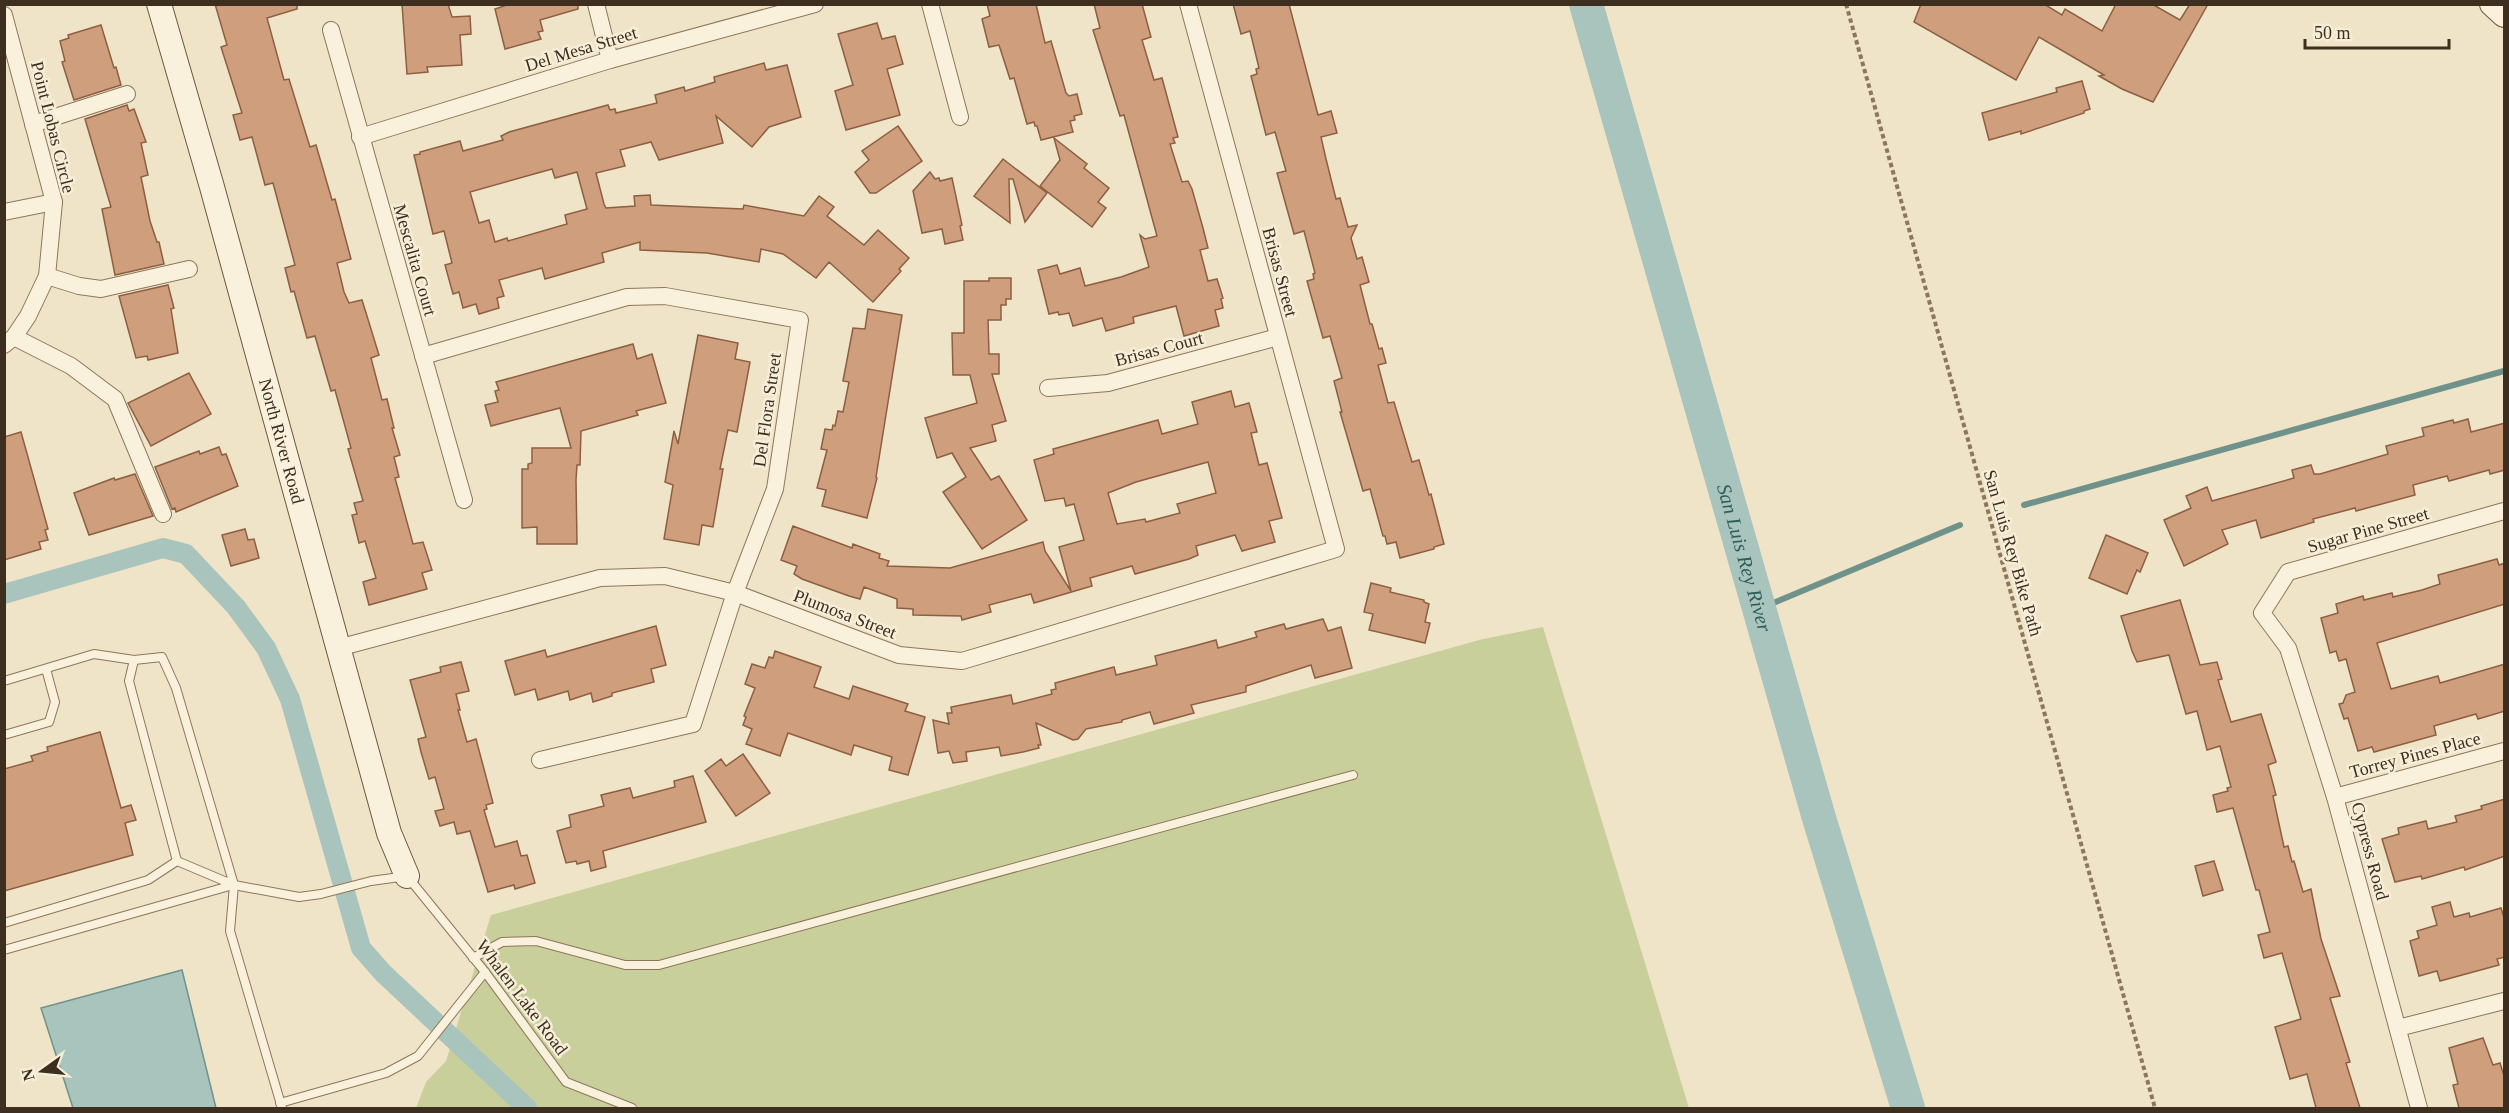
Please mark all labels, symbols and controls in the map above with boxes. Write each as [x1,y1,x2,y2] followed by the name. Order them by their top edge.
[2305,12,2449,50] scale bar
[523,22,639,76] street label: Del Mesa Street
[2314,23,2351,43] text: 50 m
[27,59,79,195] street label: Point Lobas Circle
[389,202,441,318] street label: Mescalita Court
[1258,225,1302,319] street label: Brisas Street
[1113,328,1205,370] street label: Brisas Court
[749,352,785,468] street label: Del Flora Street
[255,376,308,506] street label: North River Road
[1980,468,2046,638] street label: San Luis Rey Bike Path
[1713,481,1776,634] water label: San Luis Rey River
[2305,503,2431,557] street label: Sugar Pine Street
[791,585,899,643] street label: Plumosa Street
[2347,728,2483,782] street label: Torrey Pines Place
[2347,800,2393,902] street label: Cypress Road
[472,936,572,1058] street label: Whalen Lake Road
[12,1041,72,1101] north arrow
[18,1067,38,1083] text: N

